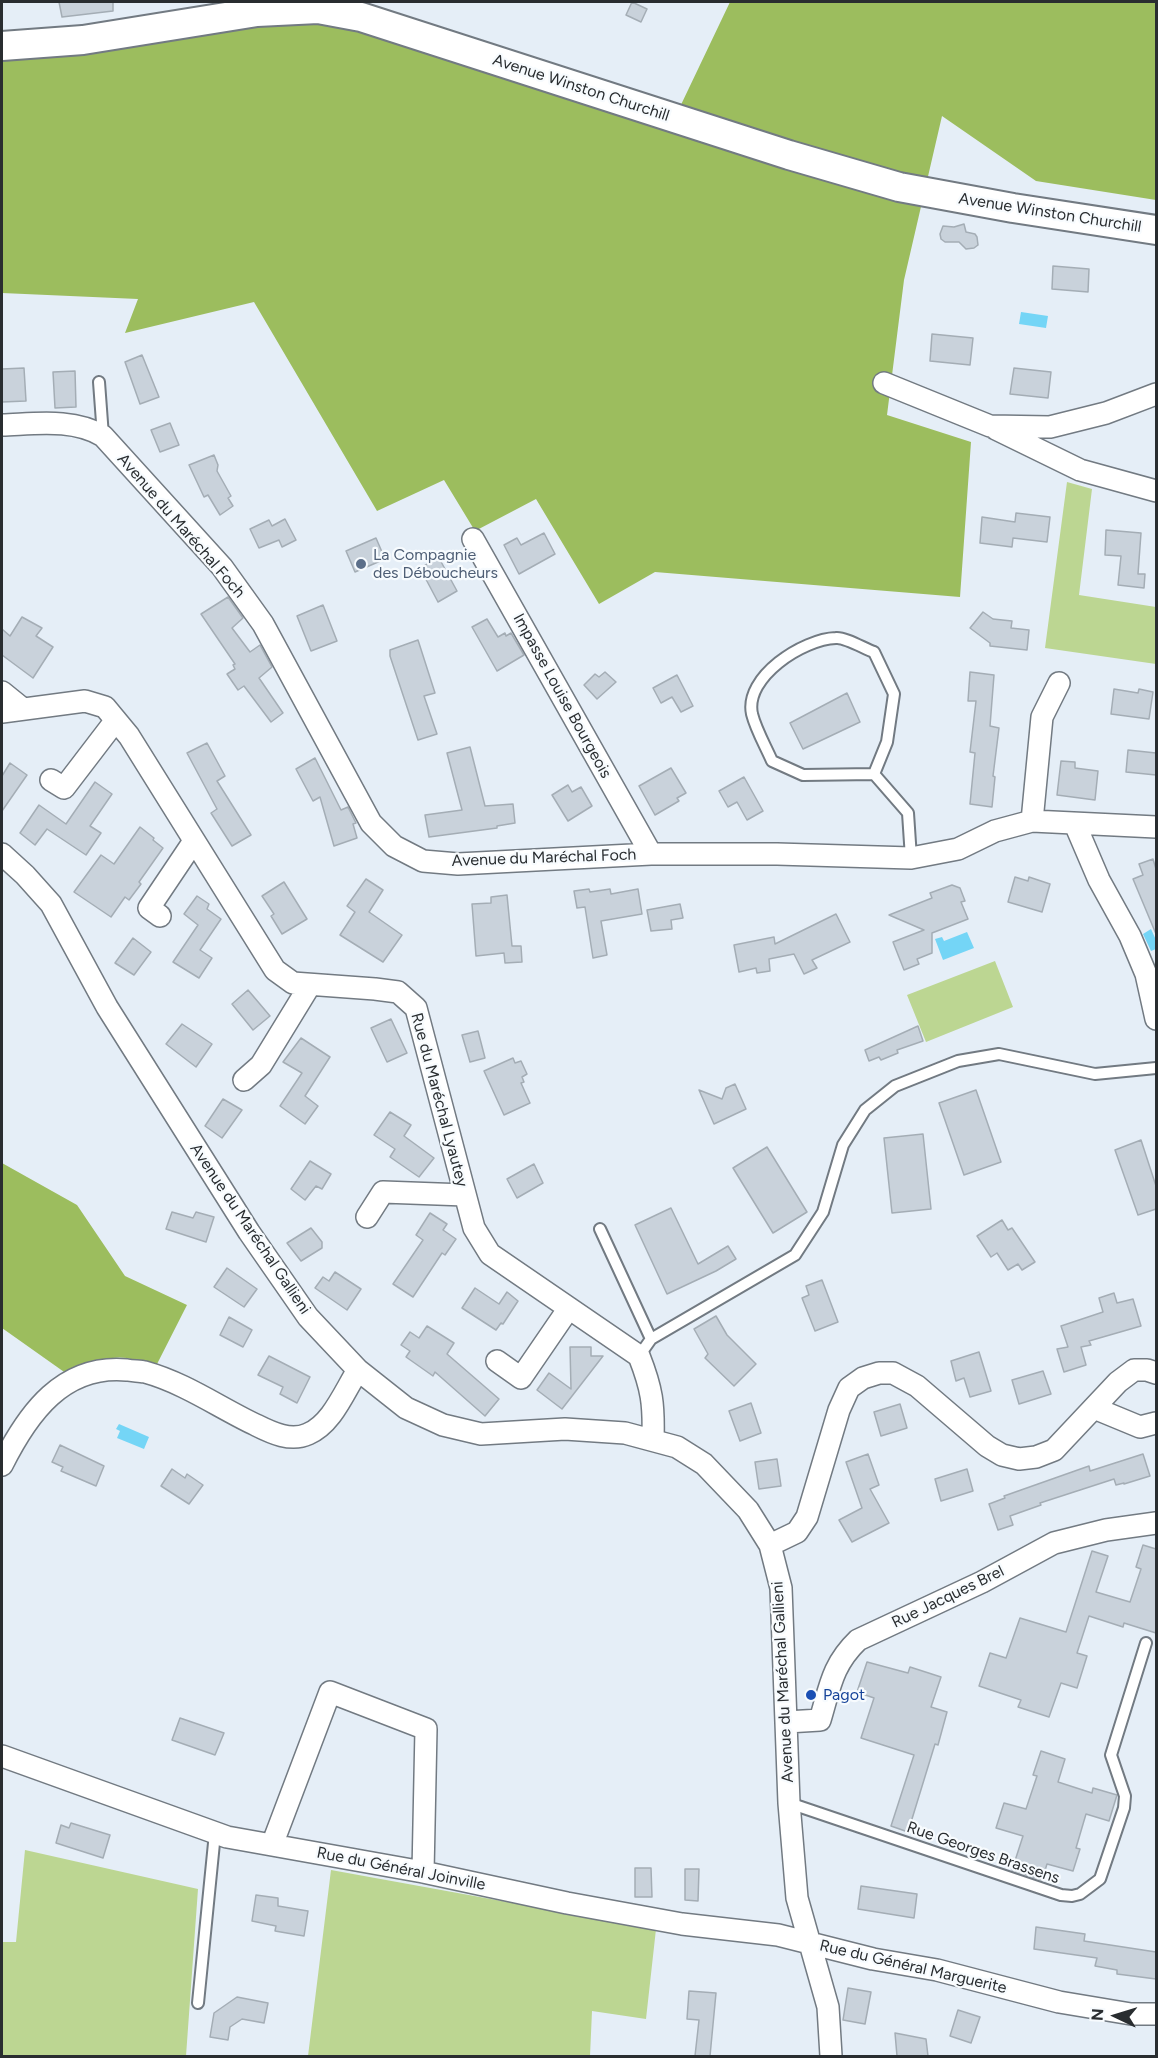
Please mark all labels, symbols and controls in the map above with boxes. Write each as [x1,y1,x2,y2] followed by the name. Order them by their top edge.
[490,50,672,126] street label: Avenue Winston Churchill
[957,189,1143,237] street label: Avenue Winston Churchill
[113,450,249,602] street label: Avenue du Maréchal Foch
[373,545,498,583] place label: La Compagnie des Déboucheurs
[354,557,368,571] marker: La Compagnie des Déboucheurs
[509,610,615,782] street label: Impasse Louise Bourgeois
[451,845,637,871] street label: Avenue du Maréchal Foch
[407,1011,471,1189] street label: Rue du Maréchal Lyautey
[186,1140,314,1318] street label: Avenue du Maréchal Gallieni
[889,1562,1007,1632] street label: Rue Jacques Brel
[768,1581,798,1783] street label: Avenue du Maréchal Gallieni
[823,1685,865,1705] place label: Pagot
[804,1688,818,1702] marker: Pagot
[904,1818,1062,1888] street label: Rue Georges Brassens
[315,1843,487,1895] street label: Rue du Général Joinville
[818,1936,1008,1998] street label: Rue du Général Marguerite
[1086,1986,1146,2046] north arrow
[1088,2008,1107,2022] text: N

